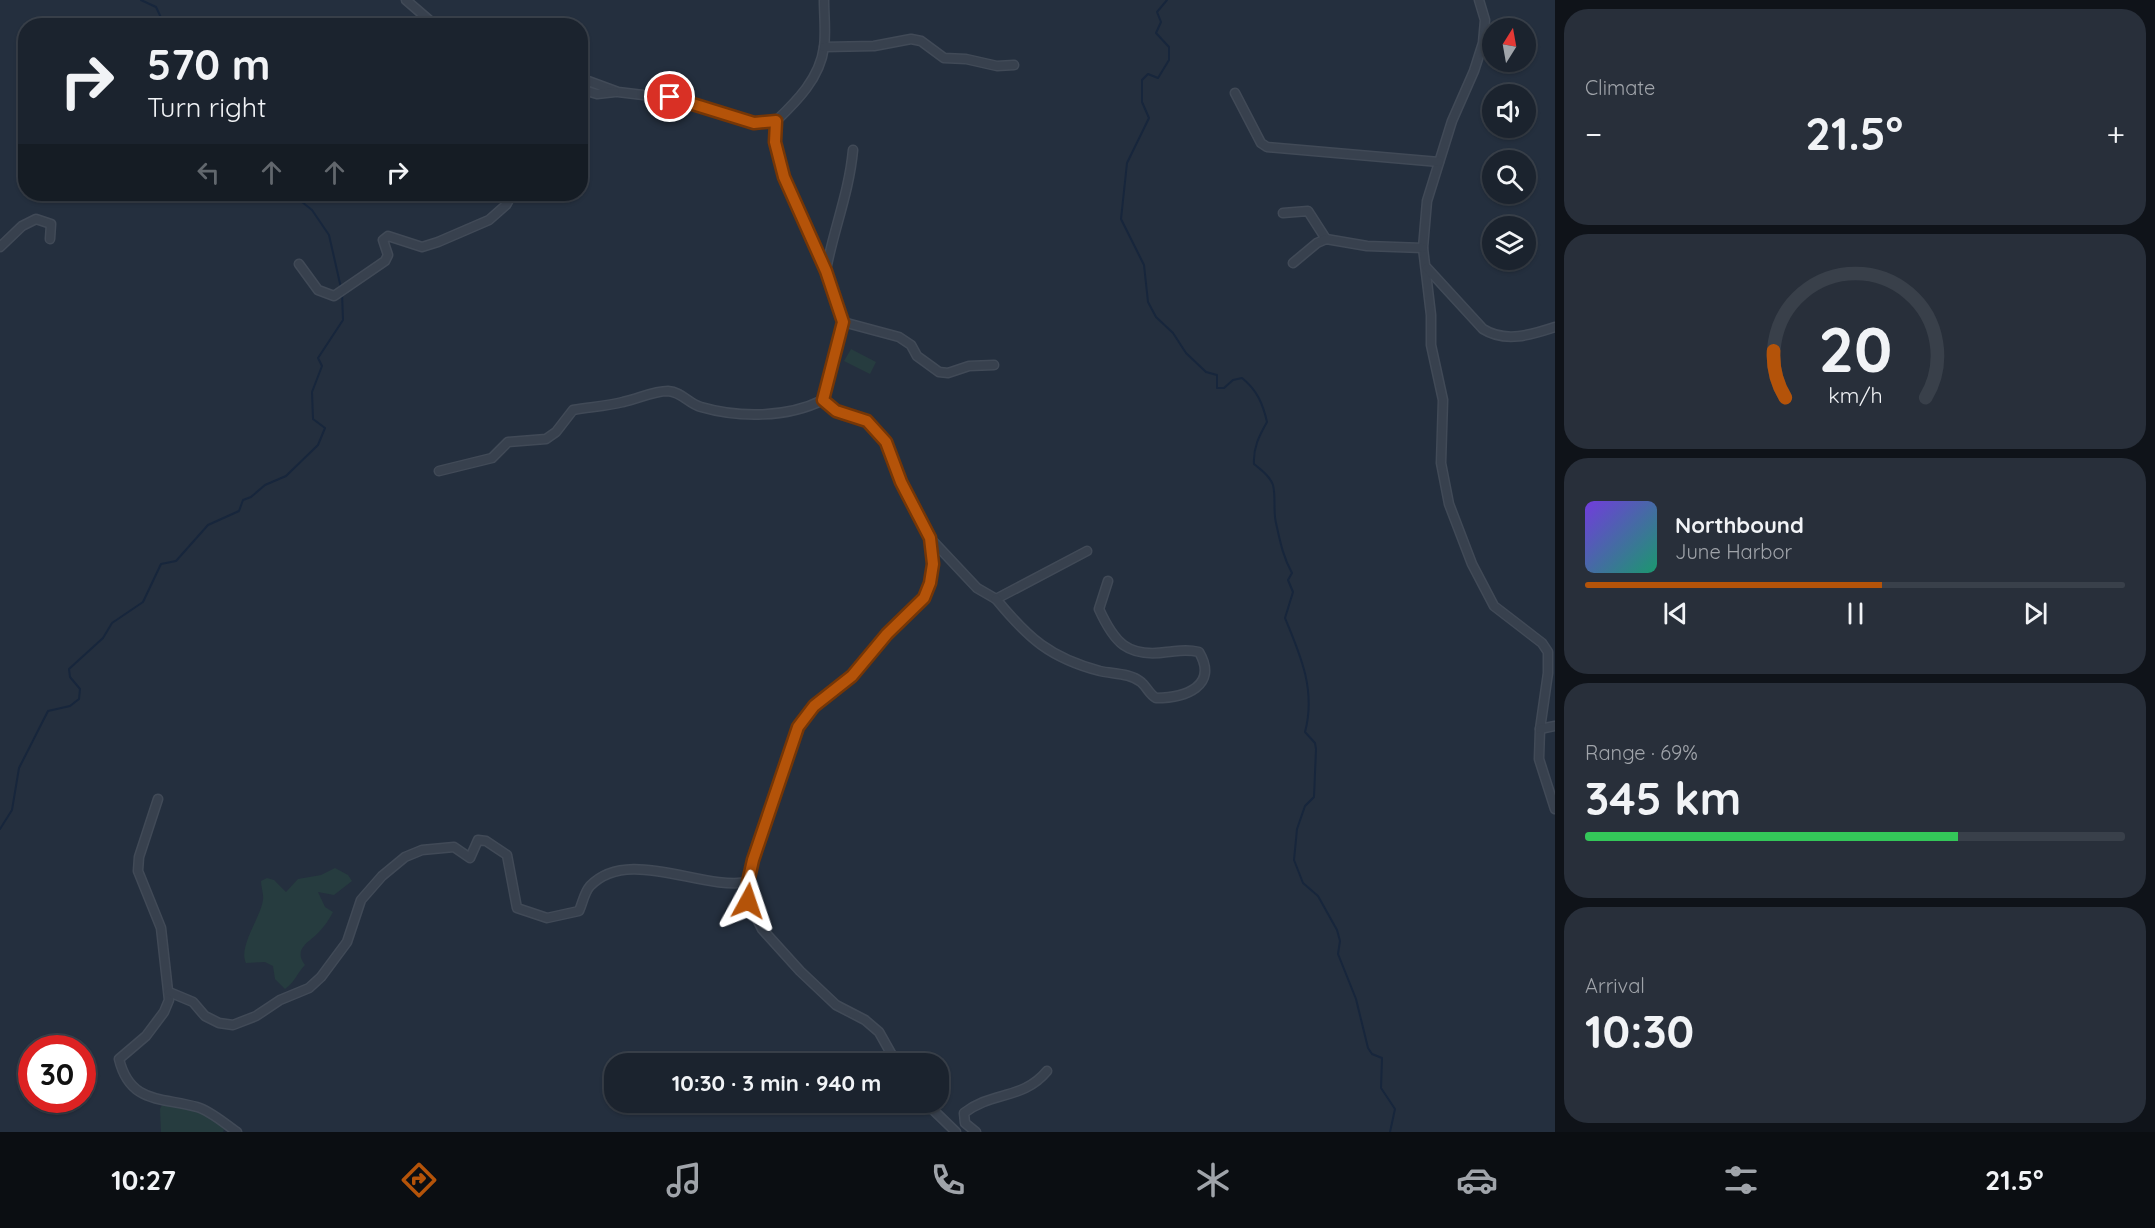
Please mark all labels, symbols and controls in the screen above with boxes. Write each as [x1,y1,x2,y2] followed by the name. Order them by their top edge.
[1482,18,1536,72] north arrow
[1482,18,1536,270] map controls
[147,38,271,91] text: 570 m
[48,42,126,120] icon: right
[644,71,695,122] pin
[1585,75,1655,100] text: Climate
[653,80,686,113] icon: arrive
[1482,84,1536,138] button: sound
[147,90,266,124] text: Turn right
[1805,105,1903,161] text: 21.5°
[1585,113,1602,154] text: −
[2106,113,2125,154] text: +
[1482,150,1536,204] button: search
[192,156,225,189] icon: left
[255,156,288,189] icon: ahead
[318,156,351,189] icon: ahead
[381,156,414,189] icon: right
[1482,216,1536,270] button: layers
[1818,311,1892,389] text: 20
[1828,383,1882,409] text: km/h
[1675,511,1804,539] text: Northbound
[1675,539,1792,564] text: June Harbor
[1659,597,1692,630] icon: previous
[1839,597,1872,630] icon: pause
[2019,597,2052,630] icon: next
[1585,740,1698,765] text: Range · 69%
[1585,770,1741,826] text: 345 km
[716,869,780,933] position arrow
[1585,973,1645,998] text: Arrival
[1585,1003,1694,1059] text: 10:30
[18,1035,96,1113] speed limit sign: 30
[672,1069,881,1097] text: 10:30 · 3 min · 940 m
[398,1159,440,1201] icon: directions
[663,1159,705,1201] icon: music
[927,1159,969,1201] icon: phone
[1192,1159,1234,1201] icon: climate
[1456,1159,1498,1201] icon: car
[1720,1159,1762,1201] icon: filters
[111,1163,176,1197] text: 10:27
[1985,1163,2044,1197] text: 21.5°

